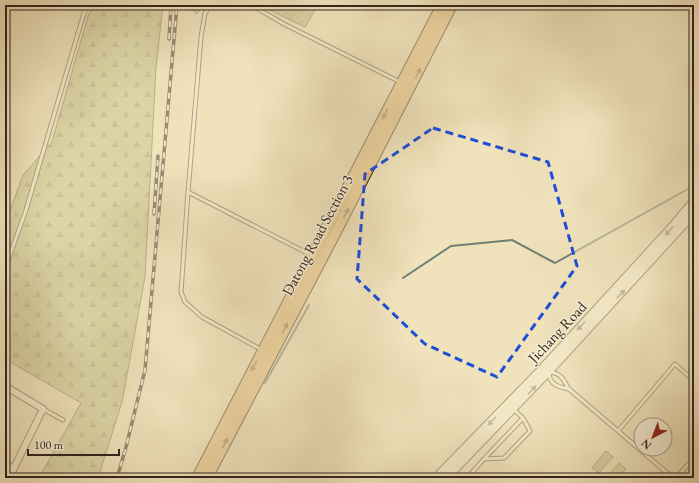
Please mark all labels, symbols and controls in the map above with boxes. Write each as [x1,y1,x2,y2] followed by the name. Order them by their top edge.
[415,67,421,78] one-way arrow
[381,108,388,120] one-way arrow
[277,171,357,299] street label: Datong Road Section 3
[343,207,349,219] one-way arrow
[664,225,673,236] one-way arrow
[616,289,625,300] one-way arrow
[522,297,591,368] street label: Jichang Road
[577,322,586,331] one-way arrow
[282,323,289,334] one-way arrow
[251,360,257,372] one-way arrow
[527,385,537,395] one-way arrow
[487,416,497,426] one-way arrow
[633,417,673,457] north arrow
[28,431,119,457] scale bar
[638,436,654,453] text: N
[34,437,64,453] text: 100 m
[222,438,228,449] one-way arrow

